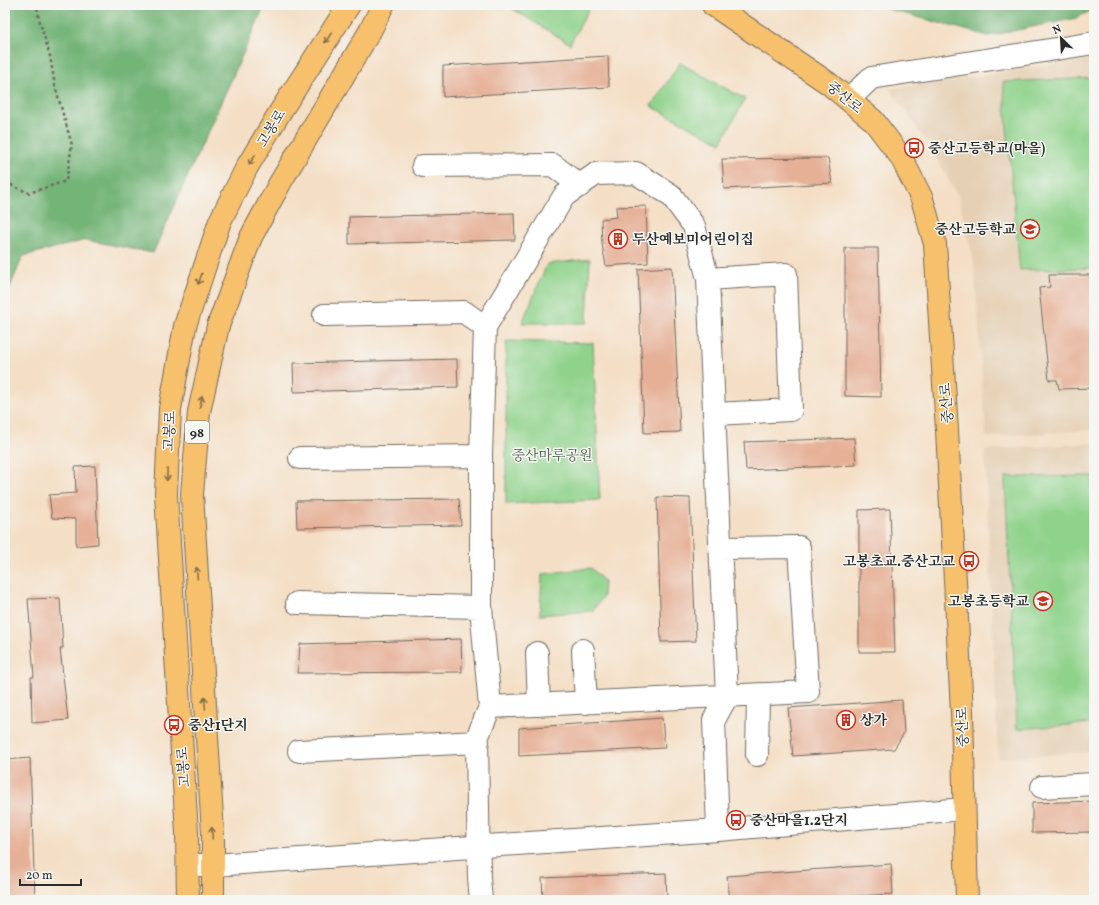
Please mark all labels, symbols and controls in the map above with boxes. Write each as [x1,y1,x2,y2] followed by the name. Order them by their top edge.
[1041,18,1081,58] north arrow
[1051,22,1064,39] text: N
[324,32,332,43] one-way arrow
[822,78,866,119] street label: 중산로
[254,106,291,151] street label: 고봉로
[903,137,925,159] bus stop icon: 중산고등학교(마을)
[928,140,1046,159] place label: 중산고등학교(마을)
[247,154,255,166] one-way arrow
[1019,218,1041,240] school or university icon: 중산고등학교
[935,221,1016,240] place label: 중산고등학교
[607,228,629,250] building icon: 두산예보미어린이집
[632,231,754,250] place label: 두산예보미어린이집
[196,273,204,285] one-way arrow
[937,382,958,424] street label: 중산로
[198,396,206,409] one-way arrow
[160,410,181,452] street label: 고봉로
[185,421,209,443] road number: 98
[511,447,593,466] park label: 중산마루공원
[163,468,171,481] one-way arrow
[958,550,980,572] bus stop icon: 고봉초교.중산고교
[843,553,955,572] place label: 고봉초교.중산고교
[193,567,200,580] one-way arrow
[1032,590,1054,612] school or university icon: 고봉초등학교
[948,593,1029,612] place label: 고봉초등학교
[201,697,208,710] one-way arrow
[953,706,974,748] street label: 중산로
[835,709,857,731] building icon: 상가
[860,712,888,731] place label: 상가
[163,714,185,736] bus stop icon: 중산1단지
[188,717,248,736] place label: 중산1단지
[174,746,195,788] street label: 고봉로
[725,809,747,831] bus stop icon: 중산마을1.2단지
[750,812,848,831] place label: 중산마을1.2단지
[209,827,216,840] one-way arrow
[20,861,81,887] scale bar
[26,868,53,884] text: 20 m

